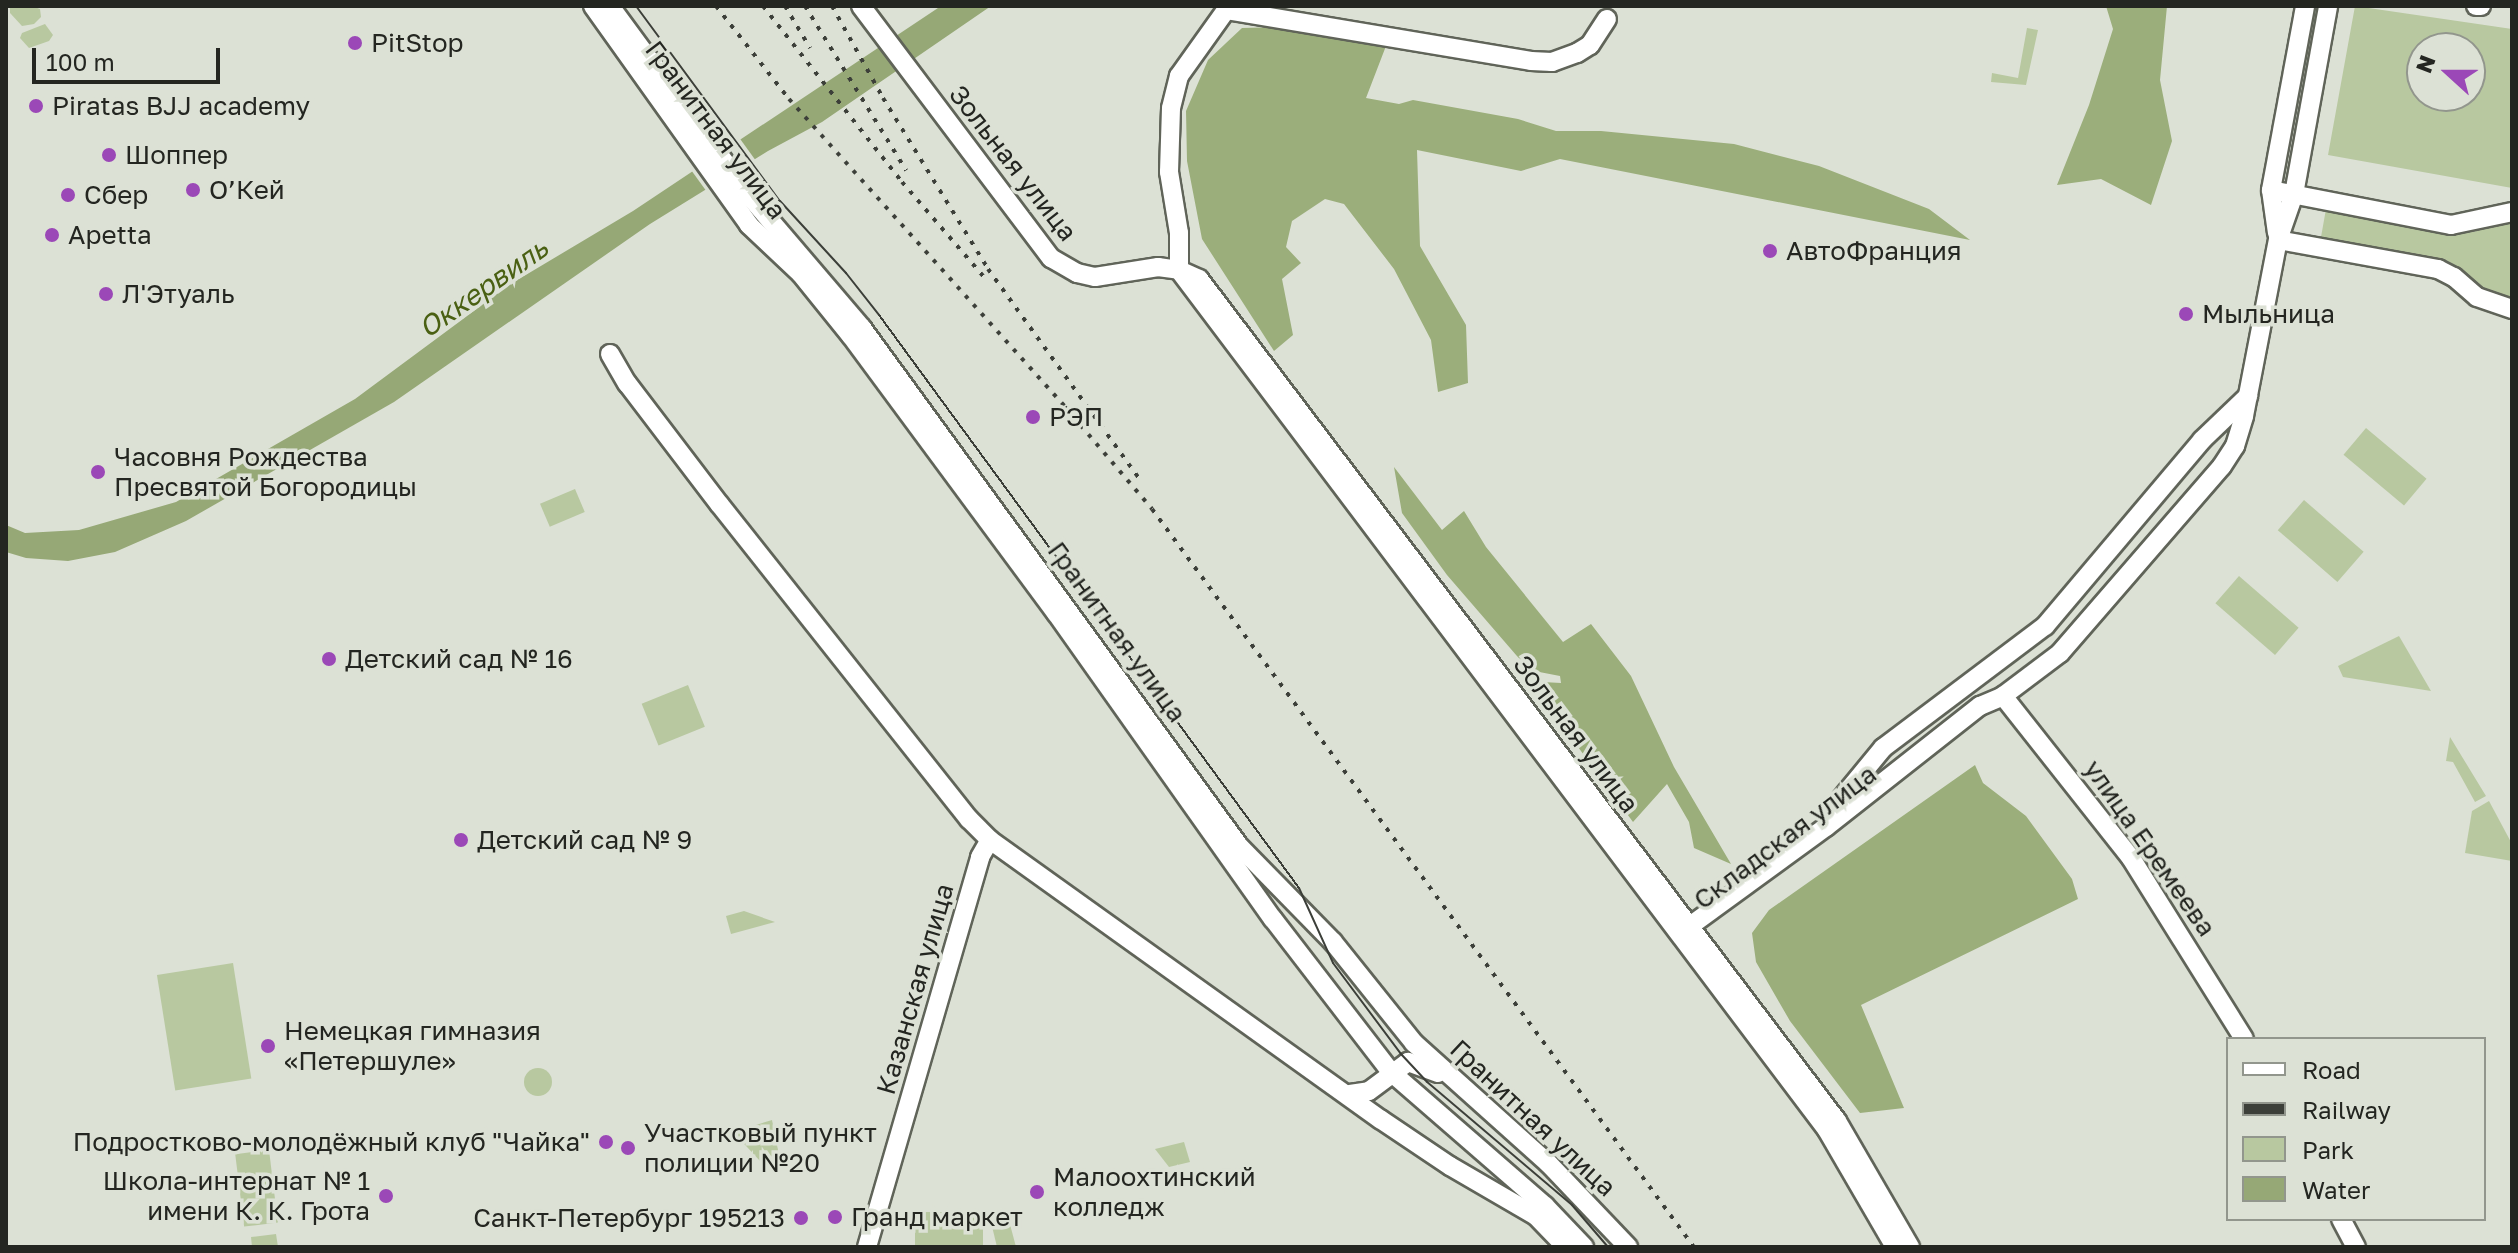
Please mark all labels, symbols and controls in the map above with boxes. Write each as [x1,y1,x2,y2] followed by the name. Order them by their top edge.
[371,27,464,59] place label: PitStop
[36,32,224,82] scale bar
[2406,32,2486,112] north arrow
[346,34,364,52] marker: PitStop
[639,35,793,225] street label: Гранитная улица
[46,47,115,76] text: 100 m
[2409,51,2441,77] text: N
[943,79,1083,247] street label: Зольная улица
[52,90,310,122] place label: Piratas BJJ academy
[27,97,45,115] marker: Piratas BJJ academy
[125,139,228,171] place label: Шоппер
[100,146,118,164] marker: Шоппер
[209,174,285,206] place label: О’Кей
[84,179,148,211] place label: Сбер
[184,181,202,199] marker: О’Кей
[59,186,77,204] marker: Сбер
[68,219,152,251] place label: Apetta
[43,226,61,244] marker: Apetta
[412,231,554,345] water label: Оккервиль
[1786,235,1962,267] place label: АвтоФранция
[1761,242,1779,260] marker: АвтоФранция
[122,278,235,310] place label: Л'Этуаль
[97,285,115,303] marker: Л'Этуаль
[2202,298,2335,330] place label: Мыльница
[2177,305,2195,323] marker: Мыльница
[1049,401,1103,433] place label: РЭП
[1024,408,1042,426] marker: РЭП
[114,441,417,502] place label: Часовня Рождества Пресвятой Богородицы
[89,463,107,481] marker: Часовня Рождества Пресвятой Богородицы
[1041,536,1193,728] street label: Гранитная улица
[345,643,573,675] place label: Детский сад № 16
[1507,649,1645,819] street label: Зольная улица
[320,650,338,668] marker: Детский сад № 16
[2078,754,2222,942] street label: улица Еремеева
[1688,758,1882,916] street label: Складская улица
[477,824,692,856] place label: Детский сад № 9
[452,831,470,849] marker: Детский сад № 9
[870,880,960,1098] street label: Казанская улица
[284,1015,541,1076] place label: Немецкая гимназия «Петершуле»
[1444,1033,1622,1203] street label: Гранитная улица
[259,1037,277,1055] marker: Немецкая гимназия «Петершуле»
[2226,1037,2486,1221] legend
[2302,1055,2361,1084] text: Road
[2302,1095,2391,1124] text: Railway
[644,1117,877,1178] place label: Участковый пункт полиции №20
[73,1126,590,1158] place label: Подростково-молодёжный клуб "Чайка"
[597,1133,615,1151] marker: Подростково-молодёжный клуб "Чайка"
[2302,1135,2354,1164] text: Park
[619,1139,637,1157] marker: Участковый пункт полиции №20
[1053,1161,1256,1222] place label: Малоохтинский колледж
[103,1165,370,1226] place label: Школа-интернат № 1 имени К. К. Грота
[2302,1175,2370,1204] text: Water
[1028,1183,1046,1201] marker: Малоохтинский колледж
[377,1187,395,1205] marker: Школа-интернат № 1 имени К. К. Грота
[851,1201,1023,1233] place label: Гранд маркет
[473,1202,785,1234] place label: Санкт-Петербург 195213
[826,1208,844,1226] marker: Гранд маркет
[792,1209,810,1227] marker: Санкт-Петербург 195213

